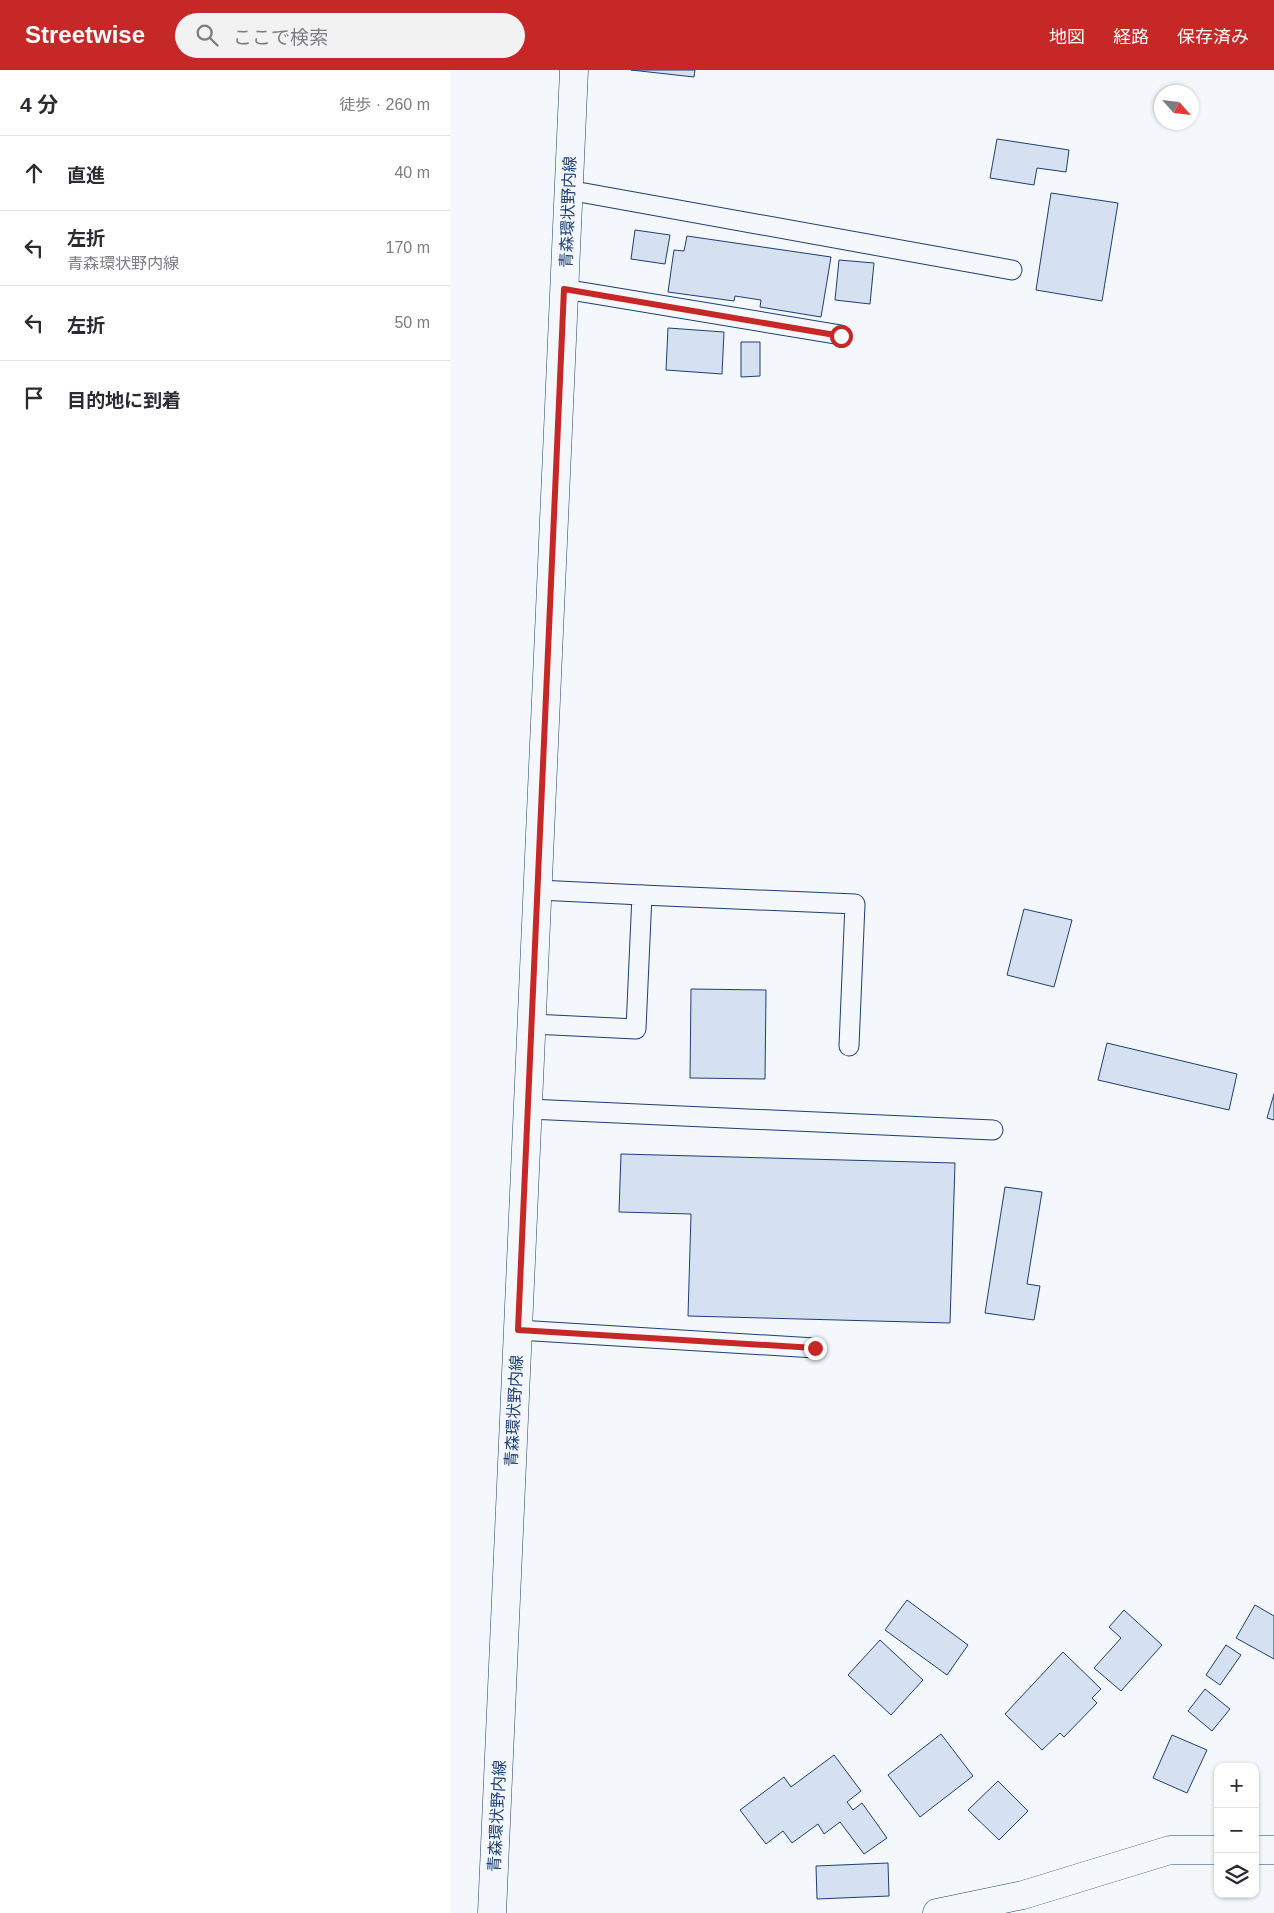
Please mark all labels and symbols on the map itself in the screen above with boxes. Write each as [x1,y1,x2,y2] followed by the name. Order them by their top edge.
[1154,85,1199,130] north arrow
[558,156,578,268] street label: 青森環状野内線
[830,325,853,348] route start
[804,1337,827,1360] route end
[503,1355,525,1467] street label: 青森環状野内線
[486,1760,508,1872] street label: 青森環状野内線

